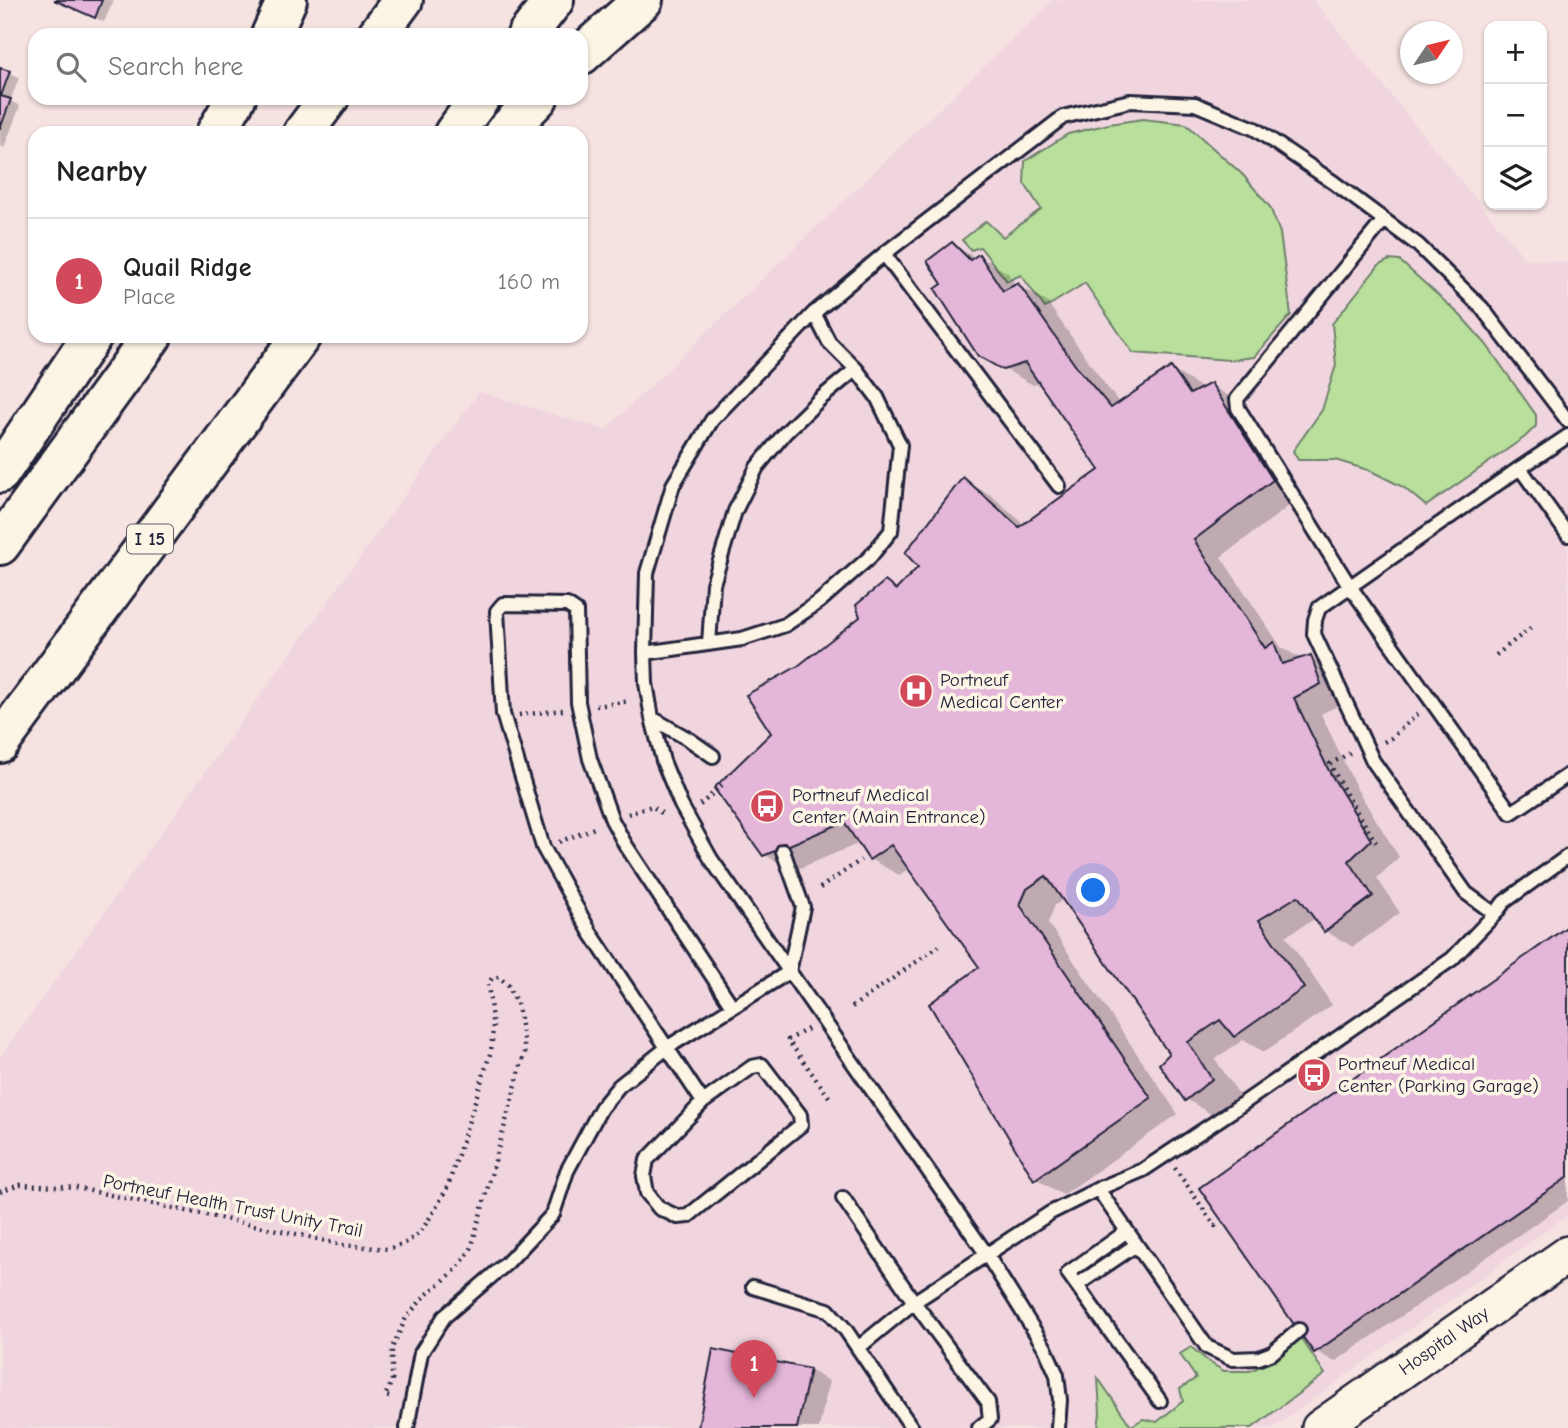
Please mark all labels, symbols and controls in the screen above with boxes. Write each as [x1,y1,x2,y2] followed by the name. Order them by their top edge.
[1400,21,1463,84] north arrow
[1484,21,1547,210] map controls
[1484,21,1547,84] button: +
[28,28,588,105] search box
[52,48,90,86] icon: search
[108,52,243,82] text: Search here
[1484,84,1547,147] button: −
[1484,147,1547,210] button: layers
[56,154,147,189] text: Nearby
[123,253,252,283] text: Quail Ridge
[74,268,84,295] text: 1
[498,268,560,295] text: 160 m
[123,283,175,310] text: Place
[127,524,173,554] road number: I 15
[940,669,1063,713] place label: Portneuf Medical Center
[897,672,935,710] hospital icon: Portneuf Medical Center
[792,784,986,828] place label: Portneuf Medical Center (Main Entrance)
[748,787,786,825] bus stop icon: Portneuf Medical Center (Main Entrance)
[1076,873,1110,907] your location
[1338,1053,1539,1097] place label: Portneuf Medical Center (Parking Garage)
[1295,1056,1333,1094] bus stop icon: Portneuf Medical Center (Parking Garage)
[101,1170,365,1242] street label: Portneuf Health Trust Unity Trail
[1395,1302,1494,1380] street label: Hospital Way
[731,1340,777,1398] pin: 1

